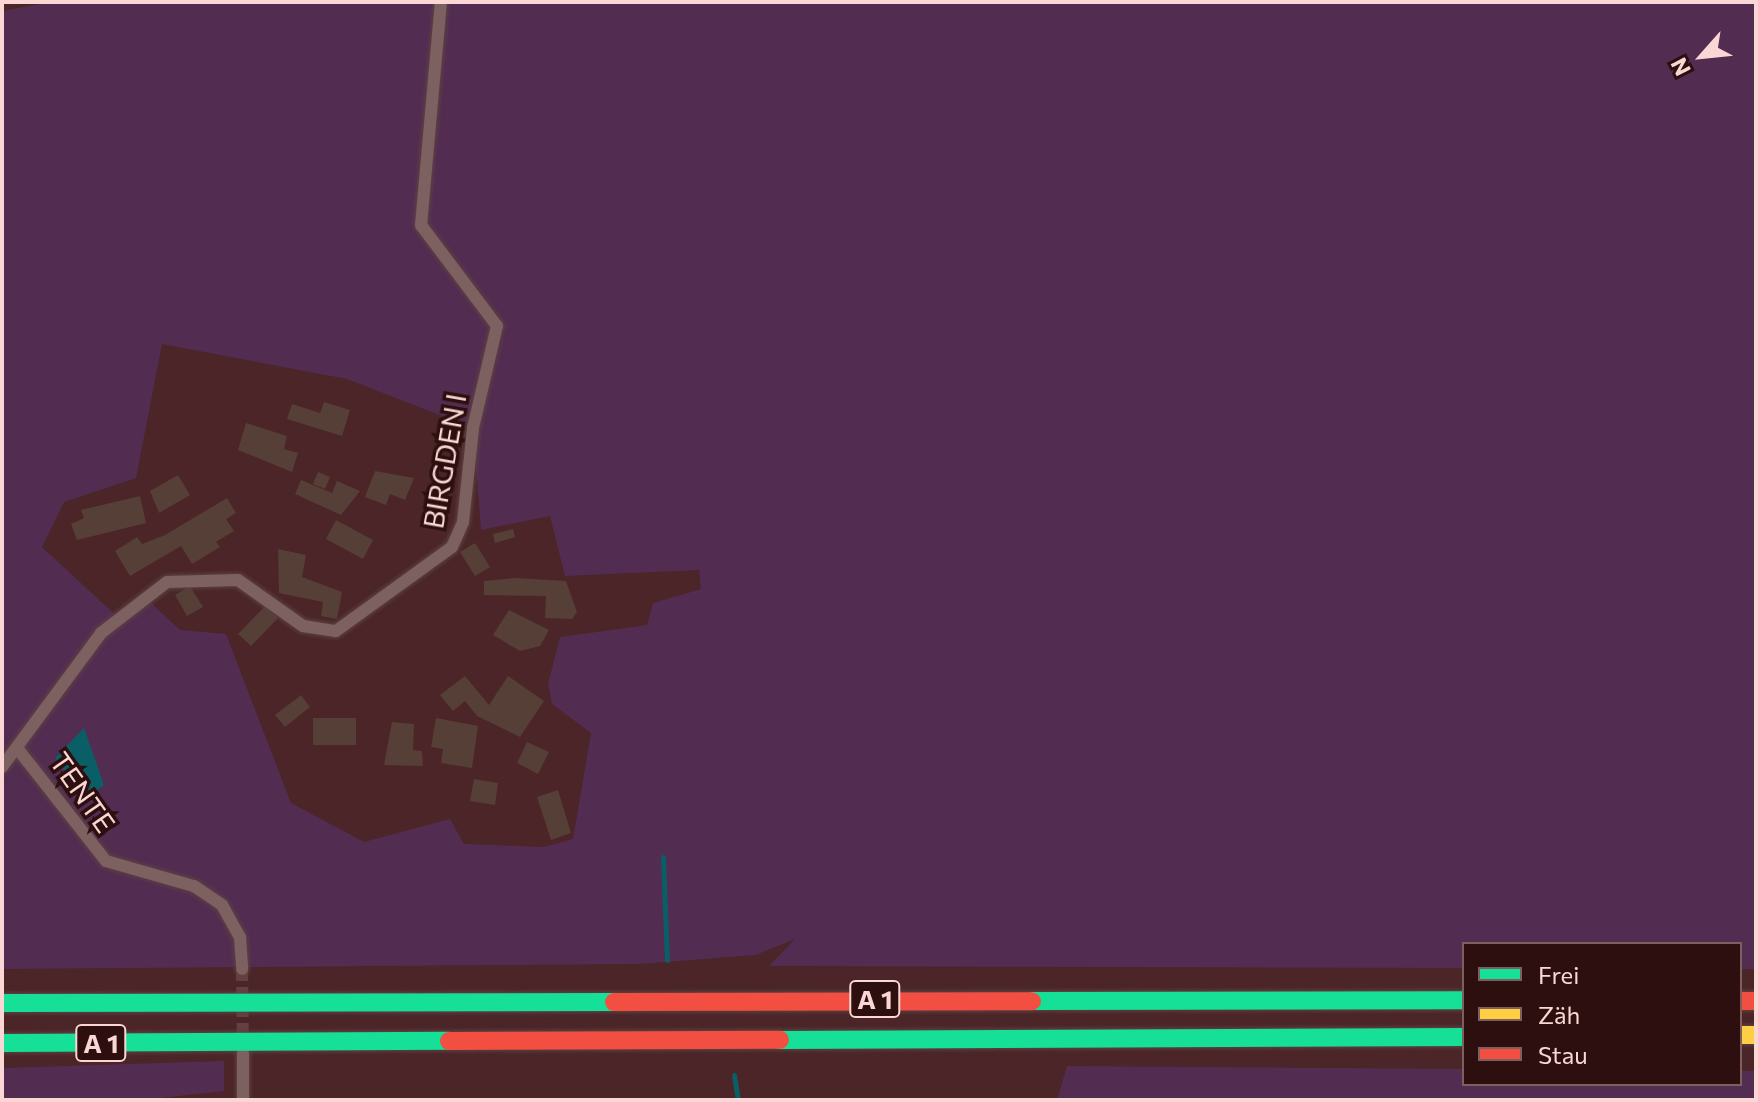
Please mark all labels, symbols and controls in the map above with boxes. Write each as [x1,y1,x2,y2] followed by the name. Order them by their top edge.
[1662,16,1742,96] north arrow
[1664,54,1696,81] text: N
[416,391,472,531] street label: BIRGDEN I
[43,745,123,839] street label: TENTE
[1462,942,1742,1086] legend
[1538,960,1579,989] text: Frei
[849,977,901,1021] road number: A 1
[1538,1000,1580,1029] text: Zäh
[75,1021,127,1065] road number: A 1
[1538,1040,1588,1069] text: Stau

